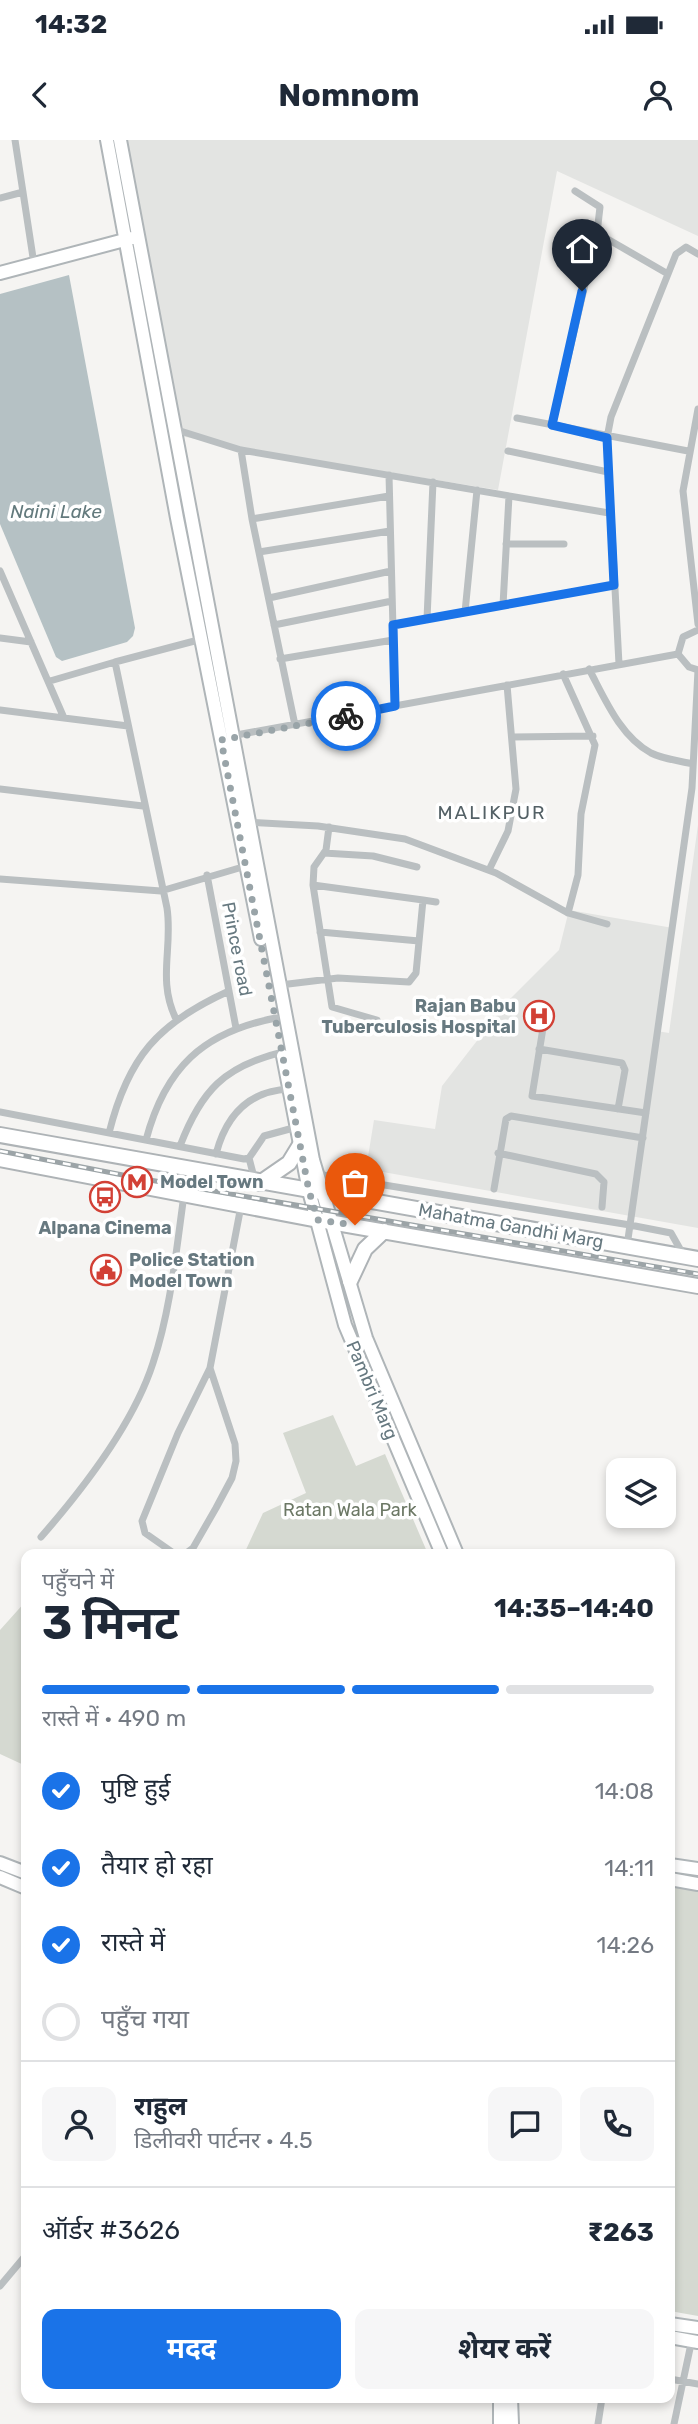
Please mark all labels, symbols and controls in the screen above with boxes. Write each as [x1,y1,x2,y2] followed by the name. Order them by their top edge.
[35,9,107,40] text: 14:32
[21,76,59,114] icon: back
[278,76,420,114] text: Nomnom
[639,76,677,114] icon: person
[552,219,612,291] pin
[563,230,601,268] icon: home
[10,500,102,523] water label: Naini Lake
[311,681,381,751] courier
[327,697,365,735] icon: bike
[437,801,547,824] district label: MALIKPUR
[217,900,257,998] street label: Prince road
[322,995,516,1038] place label: Rajan Babu Tuberculosis Hospital
[522,999,556,1033] hospital icon: Rajan Babu Tuberculosis Hospital
[325,1153,385,1225] pin
[336,1164,374,1202] icon: bag
[120,1165,154,1199] metro station icon: Model Town
[160,1171,264,1193] place label: Model Town
[88,1180,122,1214] bus stop icon: Alpana Cinema
[417,1199,605,1253] street label: Mahatma Gandhi Marg
[38,1217,172,1239] place label: Alpana Cinema
[129,1249,255,1292] place label: Police Station Model Town
[89,1253,123,1287] public building icon: Police Station Model Town
[341,1337,403,1443] street label: Pambri Marg
[606,1458,676,1528] map controls
[606,1458,676,1528] button: layers
[283,1499,418,1521] park label: Ratan Wala Park
[42,1567,114,1595] text: पहुँचने में
[494,1593,654,1624] text: 14:35–14:40
[42,1596,179,1651] text: 3 मिनट
[42,1704,186,1732] text: रास्ते में · 490 m
[42,1772,80,1810] icon: check
[101,1773,171,1804] text: पुष्टि हुई
[595,1777,654,1805] text: 14:08
[42,1849,80,1887] icon: check
[101,1850,213,1881] text: तैयार हो रहा
[604,1854,654,1882] text: 14:11
[42,1926,80,1964] icon: check
[101,1927,165,1958] text: रास्ते में
[597,1931,654,1959] text: 14:26
[101,2004,189,2035] text: पहुँच गया
[42,2087,116,2161] button: person
[488,2087,562,2161] button: chat
[580,2087,654,2161] button: phone
[134,2091,187,2122] text: राहुल
[134,2126,313,2154] text: डिलीवरी पार्टनर · 4.5
[42,2215,180,2246] text: ऑर्डर #3626
[587,2217,654,2248] text: ₹263
[42,2309,341,2389] button: मदद
[355,2309,654,2389] button: शेयर करें

